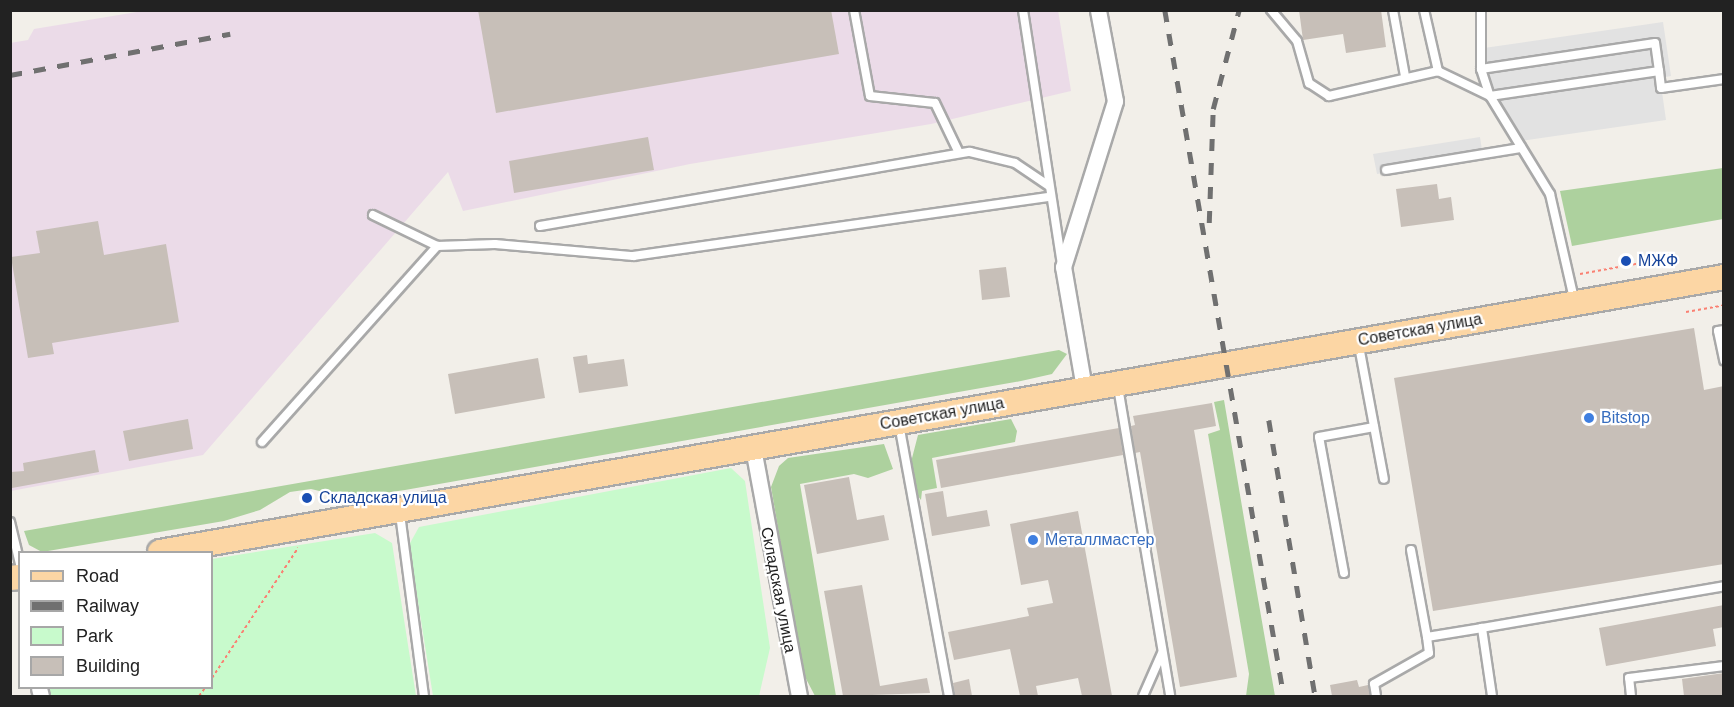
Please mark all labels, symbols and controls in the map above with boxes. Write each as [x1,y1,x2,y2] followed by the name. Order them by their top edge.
[1638,251,1678,271] place label: МЖФ
[1619,254,1633,268] marker: МЖФ
[1356,310,1484,350] street label: Советская улица
[878,394,1006,434] street label: Советская улица
[1601,408,1650,428] place label: Bitstop
[1582,411,1596,425] marker: Bitstop
[319,488,447,508] place label: Складская улица
[300,491,314,505] marker: Складская улица
[756,526,800,654] street label: Складская улица
[1045,530,1154,550] place label: Металлмастер
[1026,533,1040,547] marker: Металлмастер
[18,551,213,689] legend
[76,566,119,586] text: Road
[76,596,139,616] text: Railway
[76,626,113,646] text: Park
[76,656,140,676] text: Building

